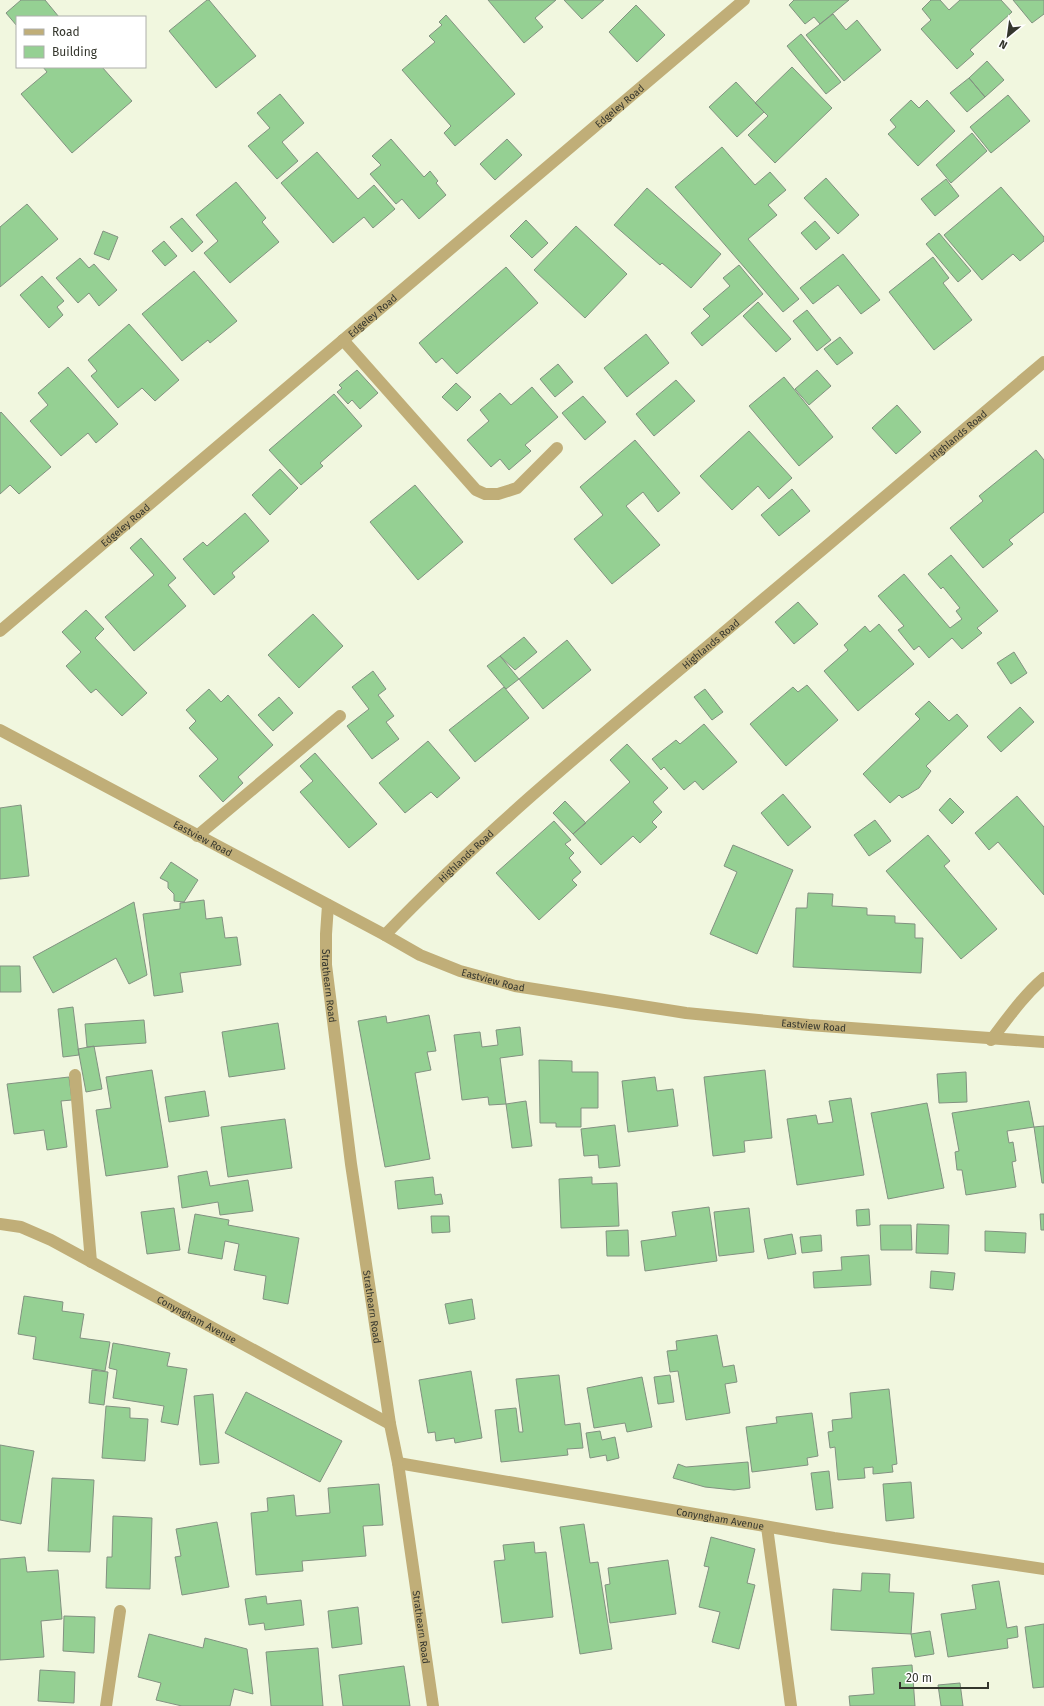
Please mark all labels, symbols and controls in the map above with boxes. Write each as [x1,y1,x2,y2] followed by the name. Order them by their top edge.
[16,16,146,68] legend
[988,16,1028,56] north arrow
[52,25,80,39] text: Road
[997,37,1010,52] text: N
[52,45,98,59] text: Building
[593,82,647,131] street label: Edgeley Road
[346,292,400,340] street label: Edgeley Road
[928,408,990,463] street label: Highlands Road
[99,501,153,550] street label: Edgeley Road
[680,617,742,672] street label: Highlands Road
[171,818,234,860] street label: Eastview Road
[436,828,496,885] street label: Highlands Road
[319,949,338,1023] street label: Strathearn Road
[460,967,526,994] street label: Eastview Road
[781,1017,846,1035] street label: Eastview Road
[360,1270,383,1344] street label: Strathearn Road
[155,1294,238,1347] street label: Conyngham Avenue
[675,1506,765,1533] street label: Conyngham Avenue
[409,1590,432,1665] street label: Strathearn Road
[900,1664,988,1690] scale bar
[906,1671,932,1685] text: 20 m

